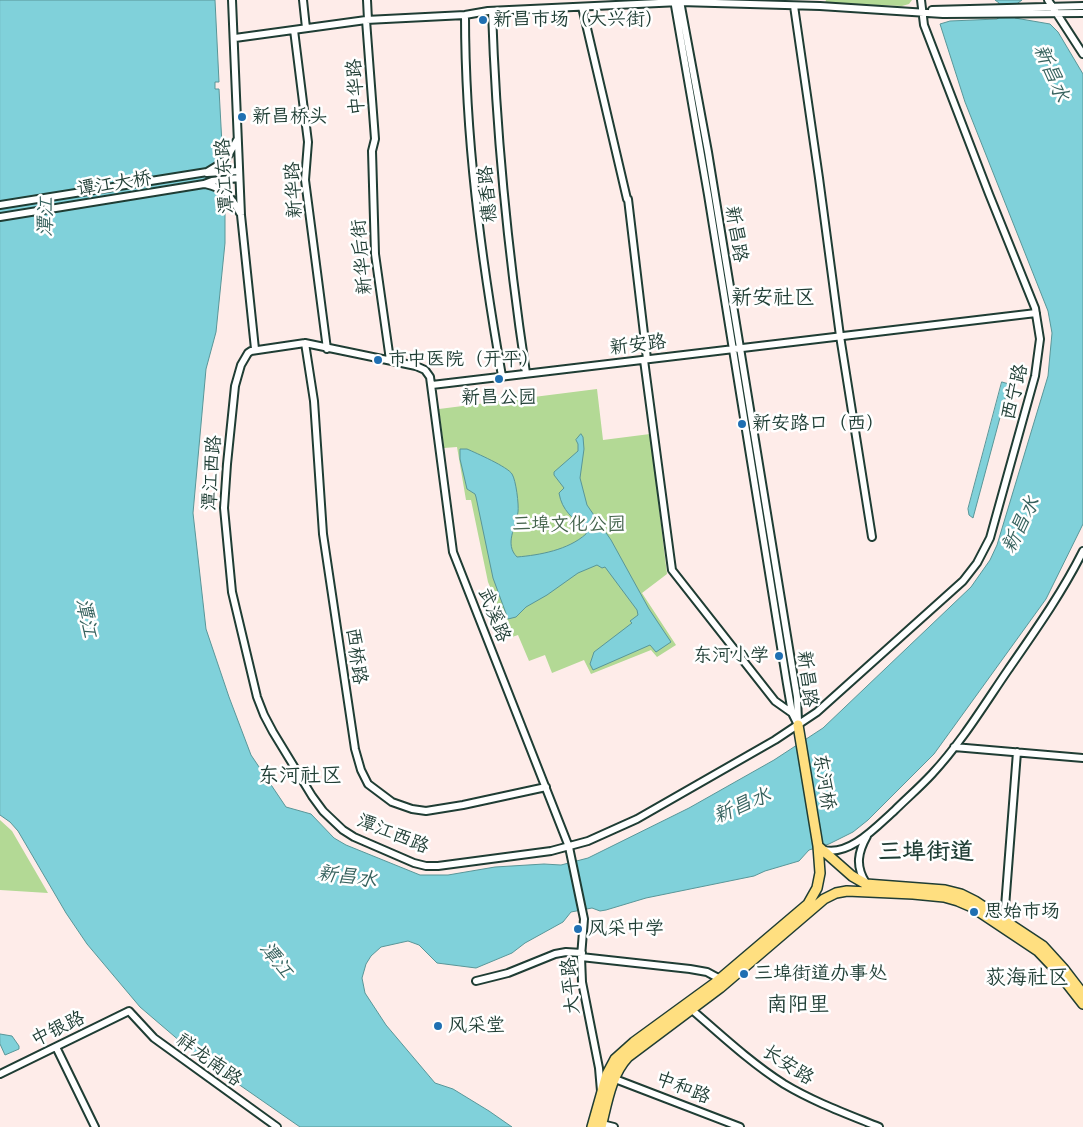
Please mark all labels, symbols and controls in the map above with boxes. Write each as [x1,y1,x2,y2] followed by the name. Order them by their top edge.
[493,9,664,31] place label: 新昌市场（大兴街）
[477,14,489,26] marker: 新昌市场（大兴街）
[1028,41,1074,105] water label: 新昌水
[343,58,369,116] street label: 中华路
[252,106,328,128] place label: 新昌桥头
[236,111,248,123] marker: 新昌桥头
[212,137,238,215] street label: 潭江东路
[281,161,307,219] street label: 新华路
[474,165,502,223] street label: 穗香路
[75,167,153,201] street label: 谭江大桥
[33,197,59,237] water label: 潭江
[720,204,752,264] street label: 新昌路
[347,218,377,296] street label: 新华后街
[731,285,815,311] district label: 新安社区
[608,330,668,360] street label: 新安路
[388,349,540,371] place label: 市中医院（开平）
[372,354,384,366] marker: 市中医院（开平）
[997,362,1033,422] street label: 西宁路
[493,373,505,385] marker: 新昌公园
[461,387,537,409] place label: 新昌公园
[752,413,885,435] place label: 新安路口（西）
[736,418,748,430] marker: 新安路口（西）
[198,434,226,512] street label: 潭江西路
[997,493,1045,557] water label: 新昌水
[512,514,626,536] park label: 三埠文化公园
[473,584,515,646] street label: 武溪路
[70,596,102,640] water label: 潭江
[341,626,371,686] street label: 西桥路
[693,645,769,667] place label: 东河小学
[792,649,822,709] street label: 新昌路
[773,650,785,662] marker: 东河小学
[808,752,840,812] street label: 东河桥
[258,763,342,789] district label: 东河社区
[710,783,774,829] water label: 新昌水
[353,809,433,859] street label: 潭江西路
[878,838,974,866] district label: 三埠街道
[316,861,378,893] water label: 新昌水
[984,901,1060,923] place label: 思始市场
[968,906,980,918] marker: 思始市场
[588,918,664,940] place label: 风采中学
[572,923,584,935] marker: 风采中学
[254,937,298,983] water label: 潭江
[557,957,585,1015] street label: 大平路
[754,963,887,985] place label: 三埠街道办事处
[985,965,1069,991] district label: 荻海社区
[738,968,750,980] marker: 三埠街道办事处
[767,992,829,1018] district label: 南阳里
[27,1006,89,1052] street label: 中银路
[448,1015,505,1037] place label: 风采堂
[432,1020,444,1032] marker: 风采堂
[172,1028,246,1092] street label: 祥龙南路
[758,1040,818,1090] street label: 长安路
[652,1067,714,1109] street label: 中和路

